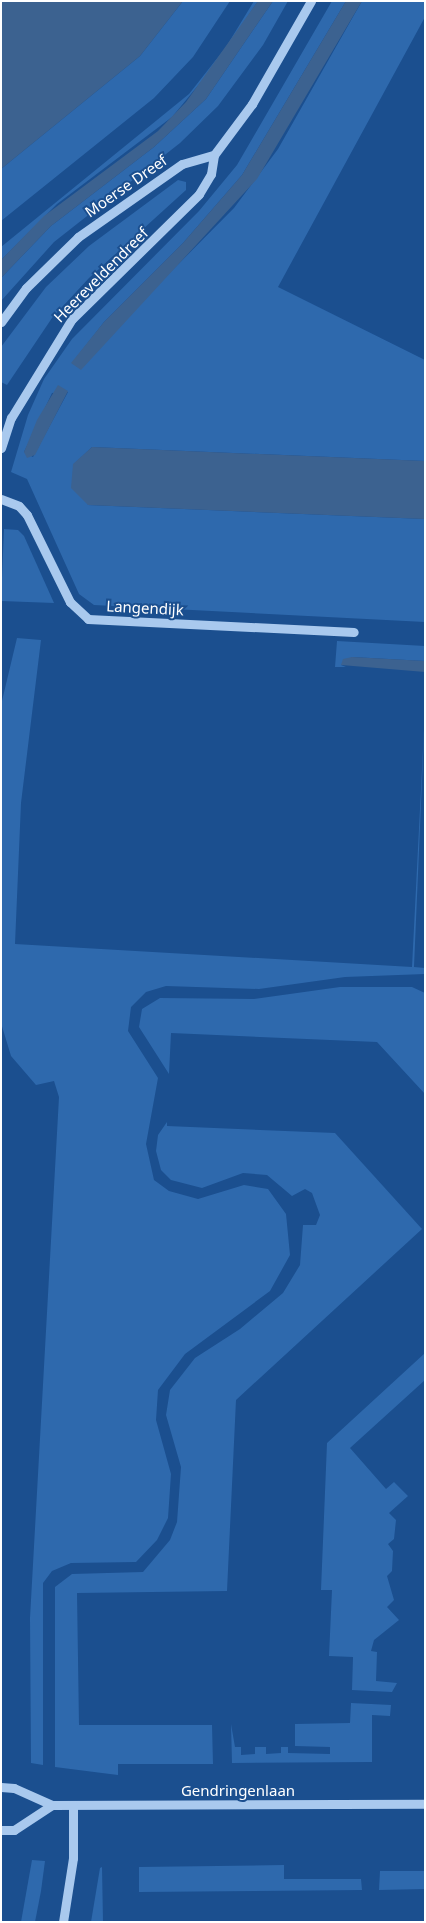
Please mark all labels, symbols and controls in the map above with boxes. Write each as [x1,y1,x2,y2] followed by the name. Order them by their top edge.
[82,151,170,221] street label: Moerse Dreef
[50,224,152,326] street label: Heereveldendreef
[106,597,184,619] street label: Langendijk
[181,1782,295,1800] street label: Gendringenlaan

